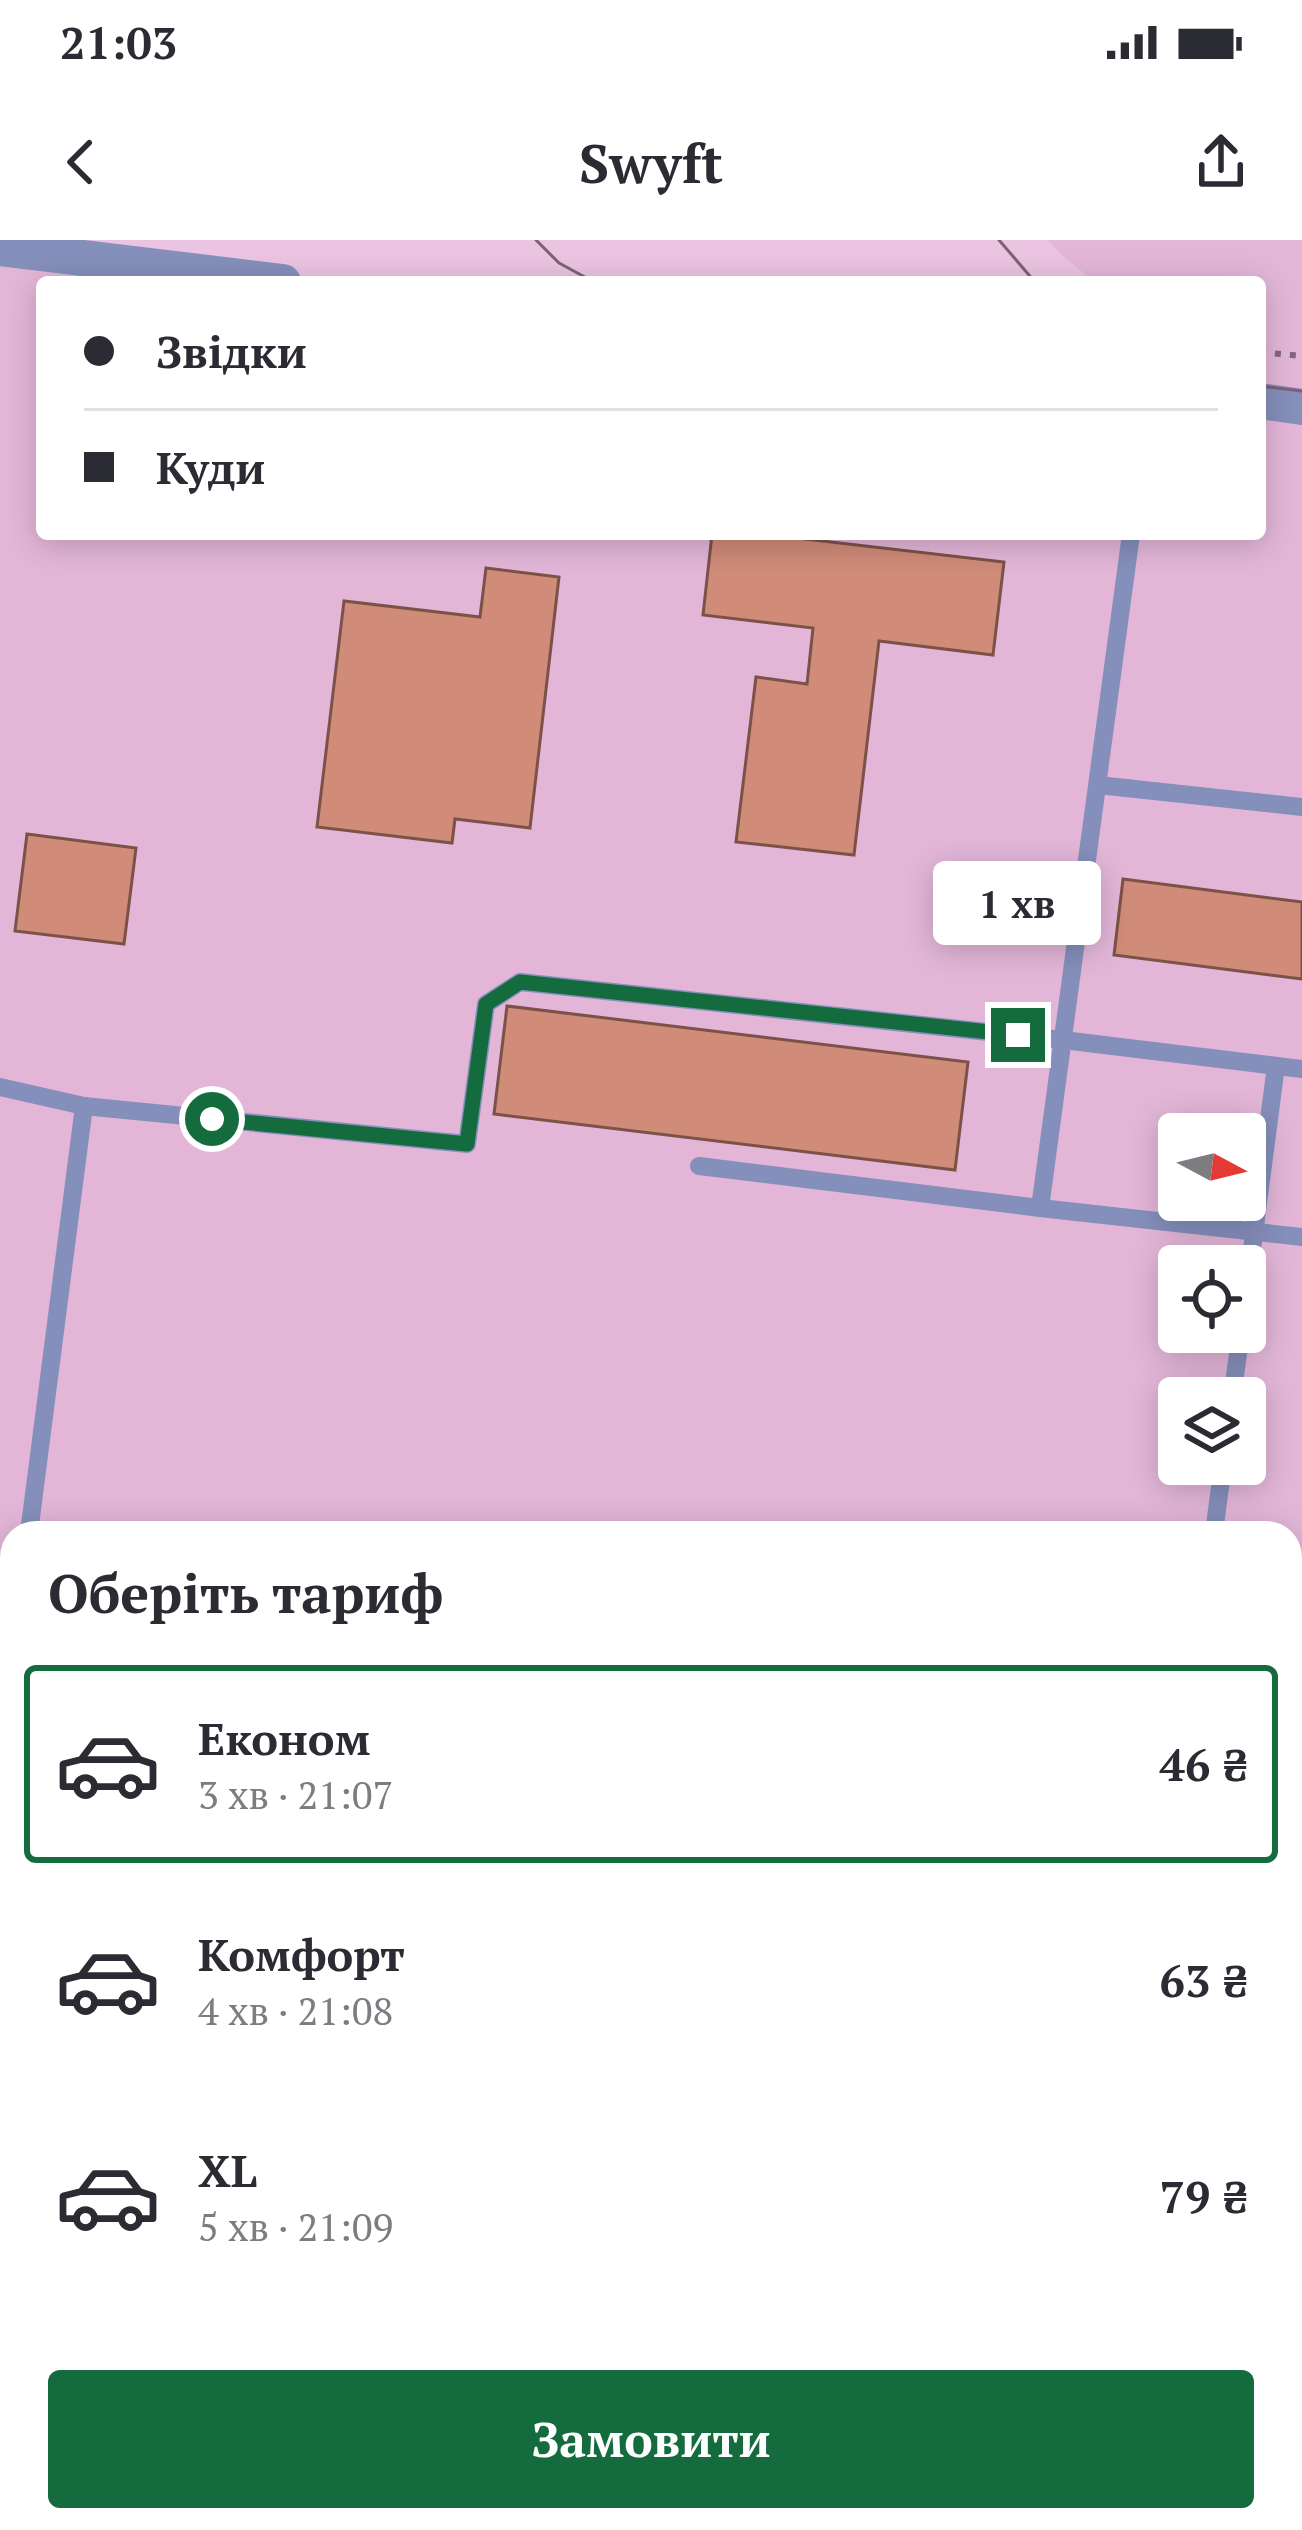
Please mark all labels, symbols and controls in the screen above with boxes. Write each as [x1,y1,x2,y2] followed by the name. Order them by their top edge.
[60,12,177,72] text: 21:03
[579,127,723,198] text: Swyft
[48,129,114,195] icon: back
[1188,129,1254,195] icon: share
[156,321,307,381] text: Звідки
[156,437,265,497] text: Куди
[934,861,1102,945] callout: 1 хв
[979,877,1055,929] text: 1 хв
[991,1008,1045,1062] route end
[185,1092,239,1146] route start
[1158,1113,1266,1221] north arrow
[1158,1113,1266,1485] map controls
[1158,1245,1266,1353] button: locate
[1158,1377,1266,1485] button: layers
[48,1557,443,1628] text: Оберіть тариф
[198,1708,371,1768] text: Економ
[54,1710,162,1818] icon: car
[1160,1734,1248,1794] text: 46 ₴
[198,1768,393,1820] text: 3 хв · 21:07
[198,1924,405,1984] text: Комфорт
[54,1926,162,2034] icon: car
[1160,1950,1248,2010] text: 63 ₴
[198,1984,393,2036] text: 4 хв · 21:08
[198,2140,257,2200] text: XL
[54,2142,162,2250] icon: car
[1160,2166,1248,2226] text: 79 ₴
[198,2200,393,2252] text: 5 хв · 21:09
[48,2370,1254,2508] button: Замовити

